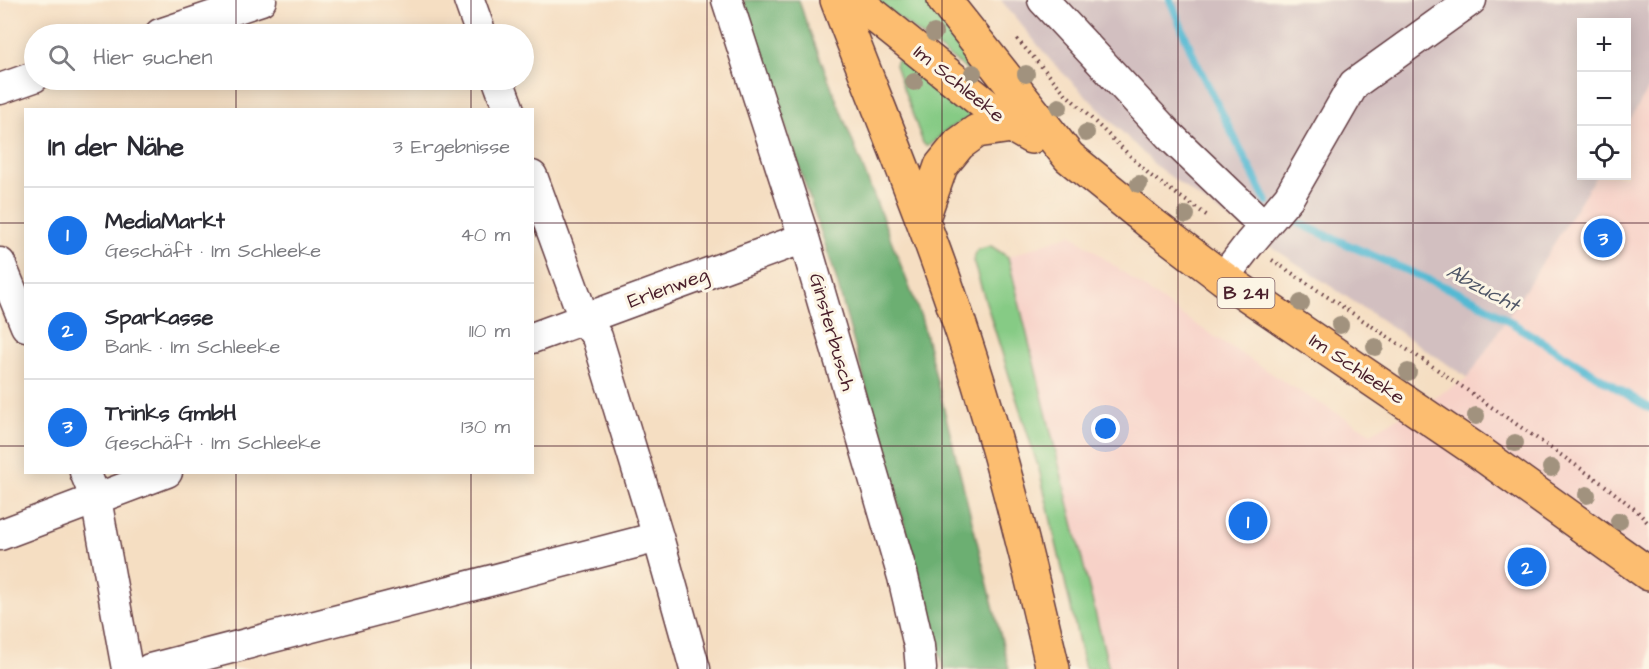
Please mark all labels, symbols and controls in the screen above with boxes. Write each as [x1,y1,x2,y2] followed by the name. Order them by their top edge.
[1577,18,1631,180] map controls
[1577,18,1631,72] button: +
[24,24,534,90] search box
[907,39,1011,130] street label: Im Schleeke
[45,41,78,74] icon: search
[93,42,212,73] text: Hier suchen
[1577,72,1631,126] button: −
[1577,126,1631,180] button: locate
[48,129,184,165] text: In der Nähe
[393,133,510,161] text: 3 Ergebnisse
[105,206,225,237] text: MediaMarkt
[1584,216,1622,260] pin: 3
[66,221,69,249] text: 1
[460,221,510,249] text: 40 m
[105,237,321,265] text: Geschäft · Im Schleeke
[1442,257,1527,320] water label: Abzucht
[624,260,713,316] street label: Erlenweg
[802,270,862,394] street label: Ginsterbusch
[1218,278,1274,308] road number: B 241
[105,302,213,333] text: Sparkasse
[62,317,73,345] text: 2
[469,317,510,345] text: 110 m
[1304,327,1411,411] street label: Im Schleeke
[105,333,280,361] text: Bank · Im Schleeke
[105,398,237,429] text: Trinks GmbH
[62,413,73,441] text: 3
[461,413,510,441] text: 130 m
[1091,414,1120,443] your location
[105,429,321,457] text: Geschäft · Im Schleeke
[1228,498,1268,544] pin: 1
[1508,544,1546,590] pin: 2

